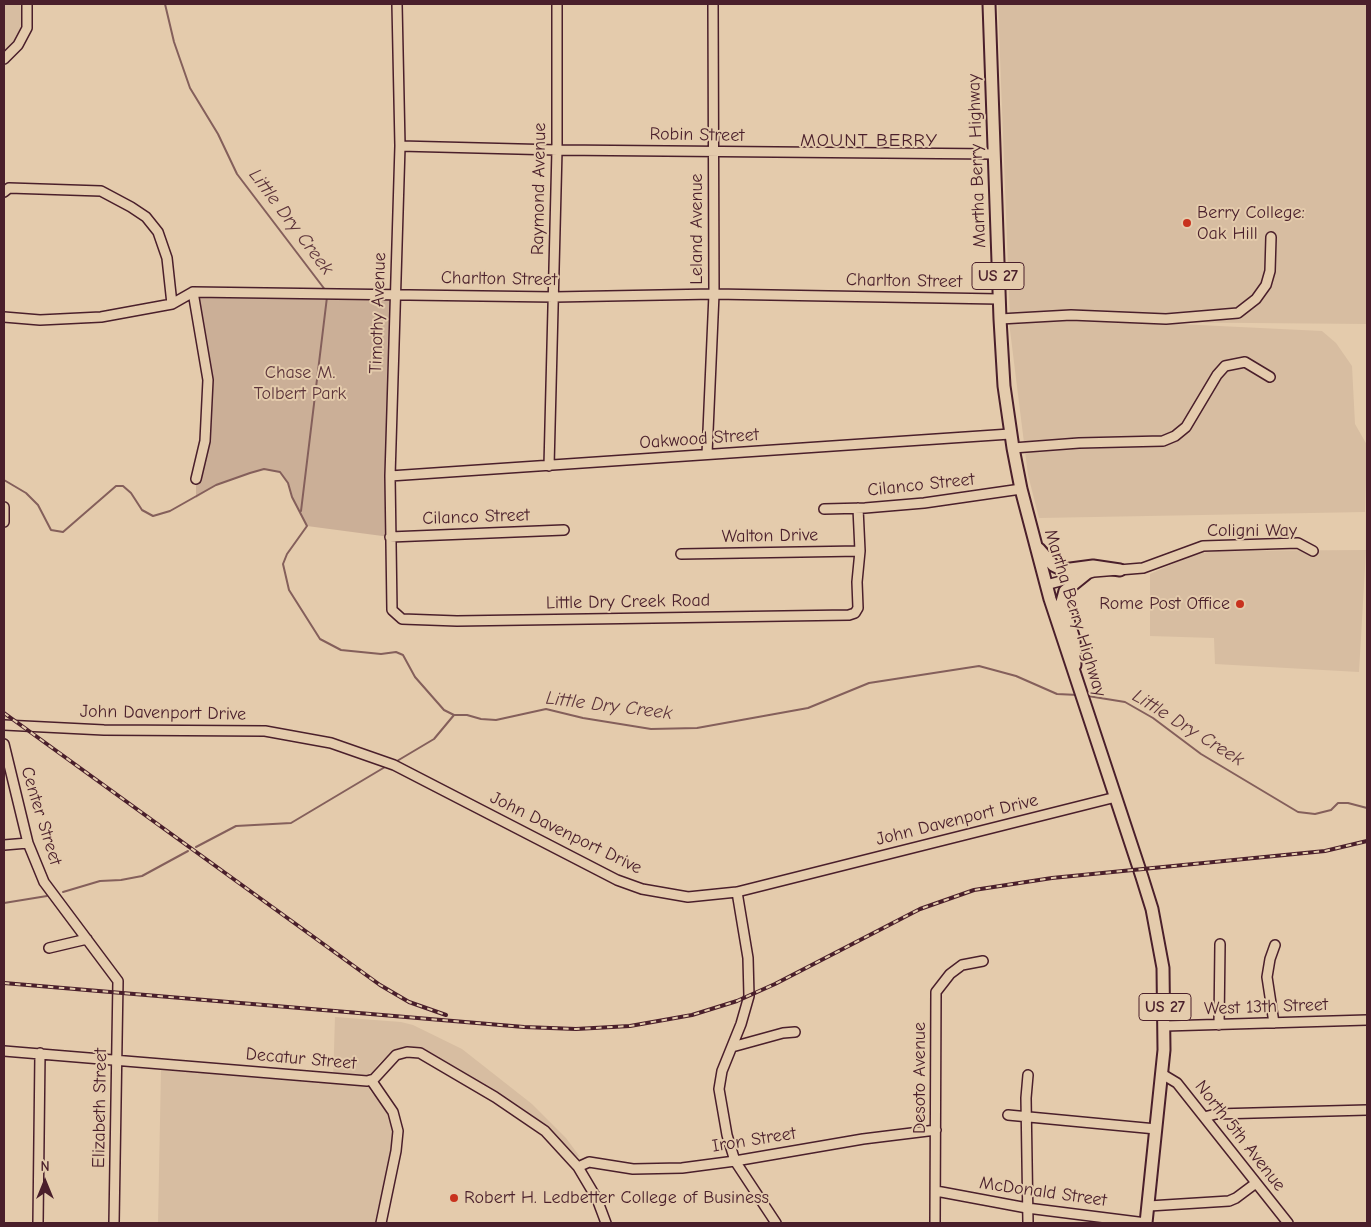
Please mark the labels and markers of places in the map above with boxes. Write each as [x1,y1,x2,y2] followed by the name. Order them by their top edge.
[1197,202,1305,244] place label: Berry College: Oak Hill
[1181,217,1193,229] marker: Berry College: Oak Hill
[1099,593,1230,615] place label: Rome Post Office
[1234,598,1246,610] marker: Rome Post Office
[464,1187,769,1209] place label: Robert H. Ledbetter College of Business
[448,1192,460,1204] marker: Robert H. Ledbetter College of Business

